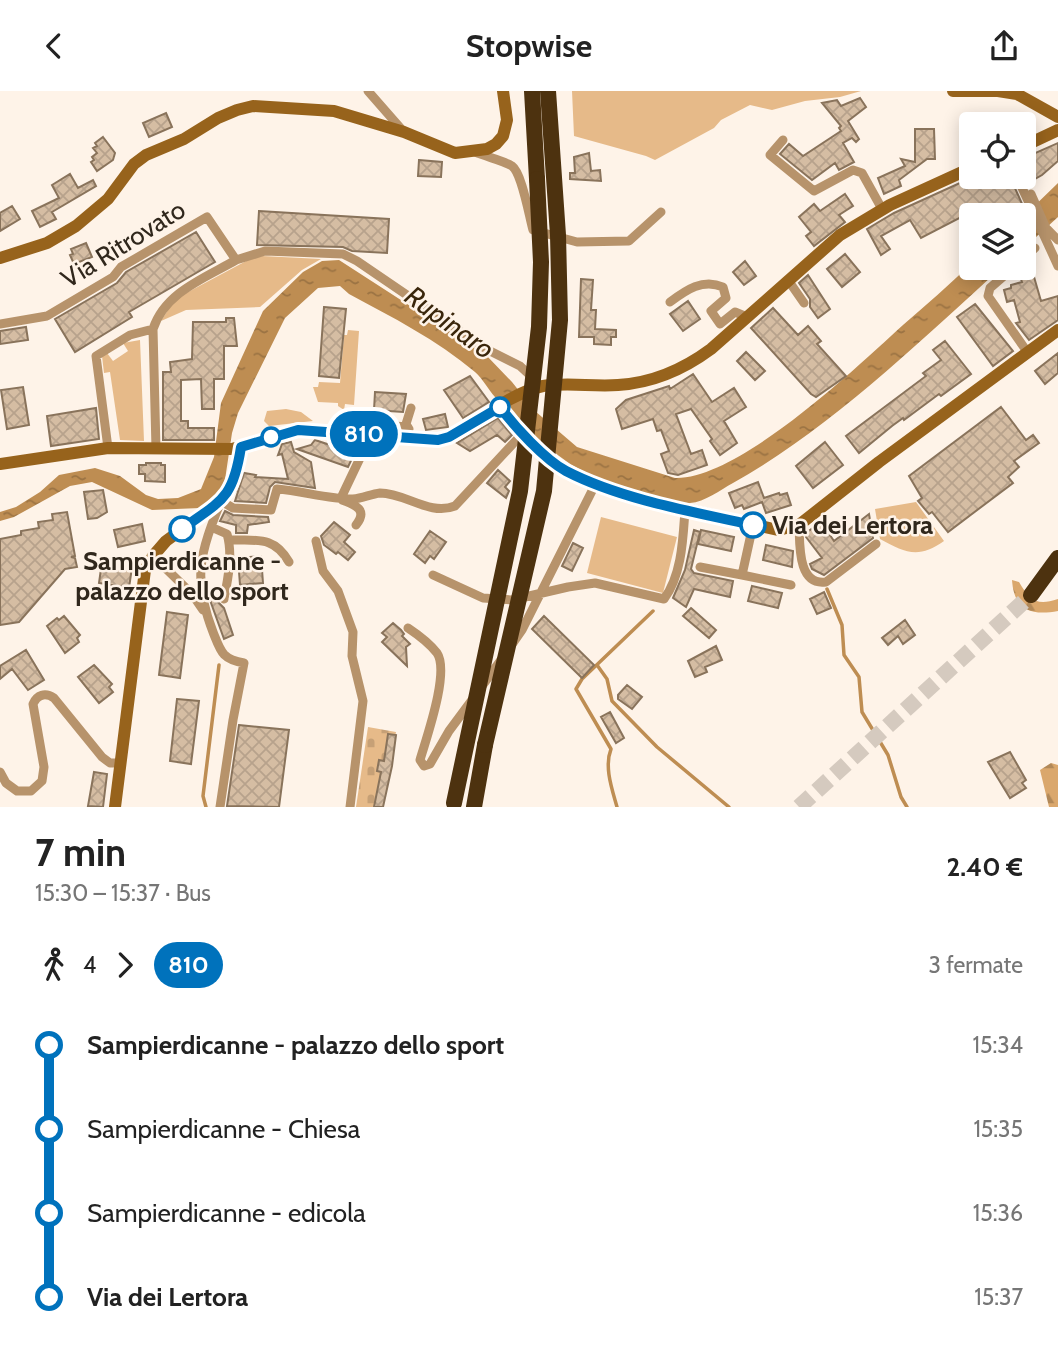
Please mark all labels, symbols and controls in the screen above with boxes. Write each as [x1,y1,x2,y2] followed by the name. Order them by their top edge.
[466,26,592,65] text: Stopwise
[35,27,73,65] icon: back
[985,27,1023,65] icon: share
[959,112,1036,280] map controls
[959,112,1036,189] button: locate
[55,193,191,295] street label: Via Ritrovato
[959,203,1036,280] button: layers
[399,278,501,366] water label: Rupinaro
[490,397,510,417] unlabelled marker
[324,411,404,457] line badge: 810
[344,419,384,448] text: 810
[261,427,281,447] unlabelled marker
[772,509,933,541] place label: Via dei Lertora
[740,512,766,538] marker: Via dei Lertora
[169,516,195,542] marker: Sampierdicanne - palazzo dello sport
[75,545,289,607] place label: Sampierdicanne - palazzo dello sport
[35,829,126,876] text: 7 min
[946,851,1023,883] text: 2.40 €
[35,879,211,907] text: 15:30 – 15:37 · Bus
[35,946,73,984] icon: walk
[106,946,144,984] icon: forward
[168,950,209,979] text: 810
[83,951,96,979] text: 4
[929,951,1023,979] text: 3 fermate
[87,1029,504,1061] text: Sampierdicanne - palazzo dello sport
[973,1031,1023,1059] text: 15:34
[87,1113,360,1145] text: Sampierdicanne - Chiesa
[973,1115,1023,1143] text: 15:35
[87,1197,366,1229] text: Sampierdicanne - edicola
[973,1199,1023,1227] text: 15:36
[87,1281,248,1313] text: Via dei Lertora
[974,1283,1023,1311] text: 15:37

